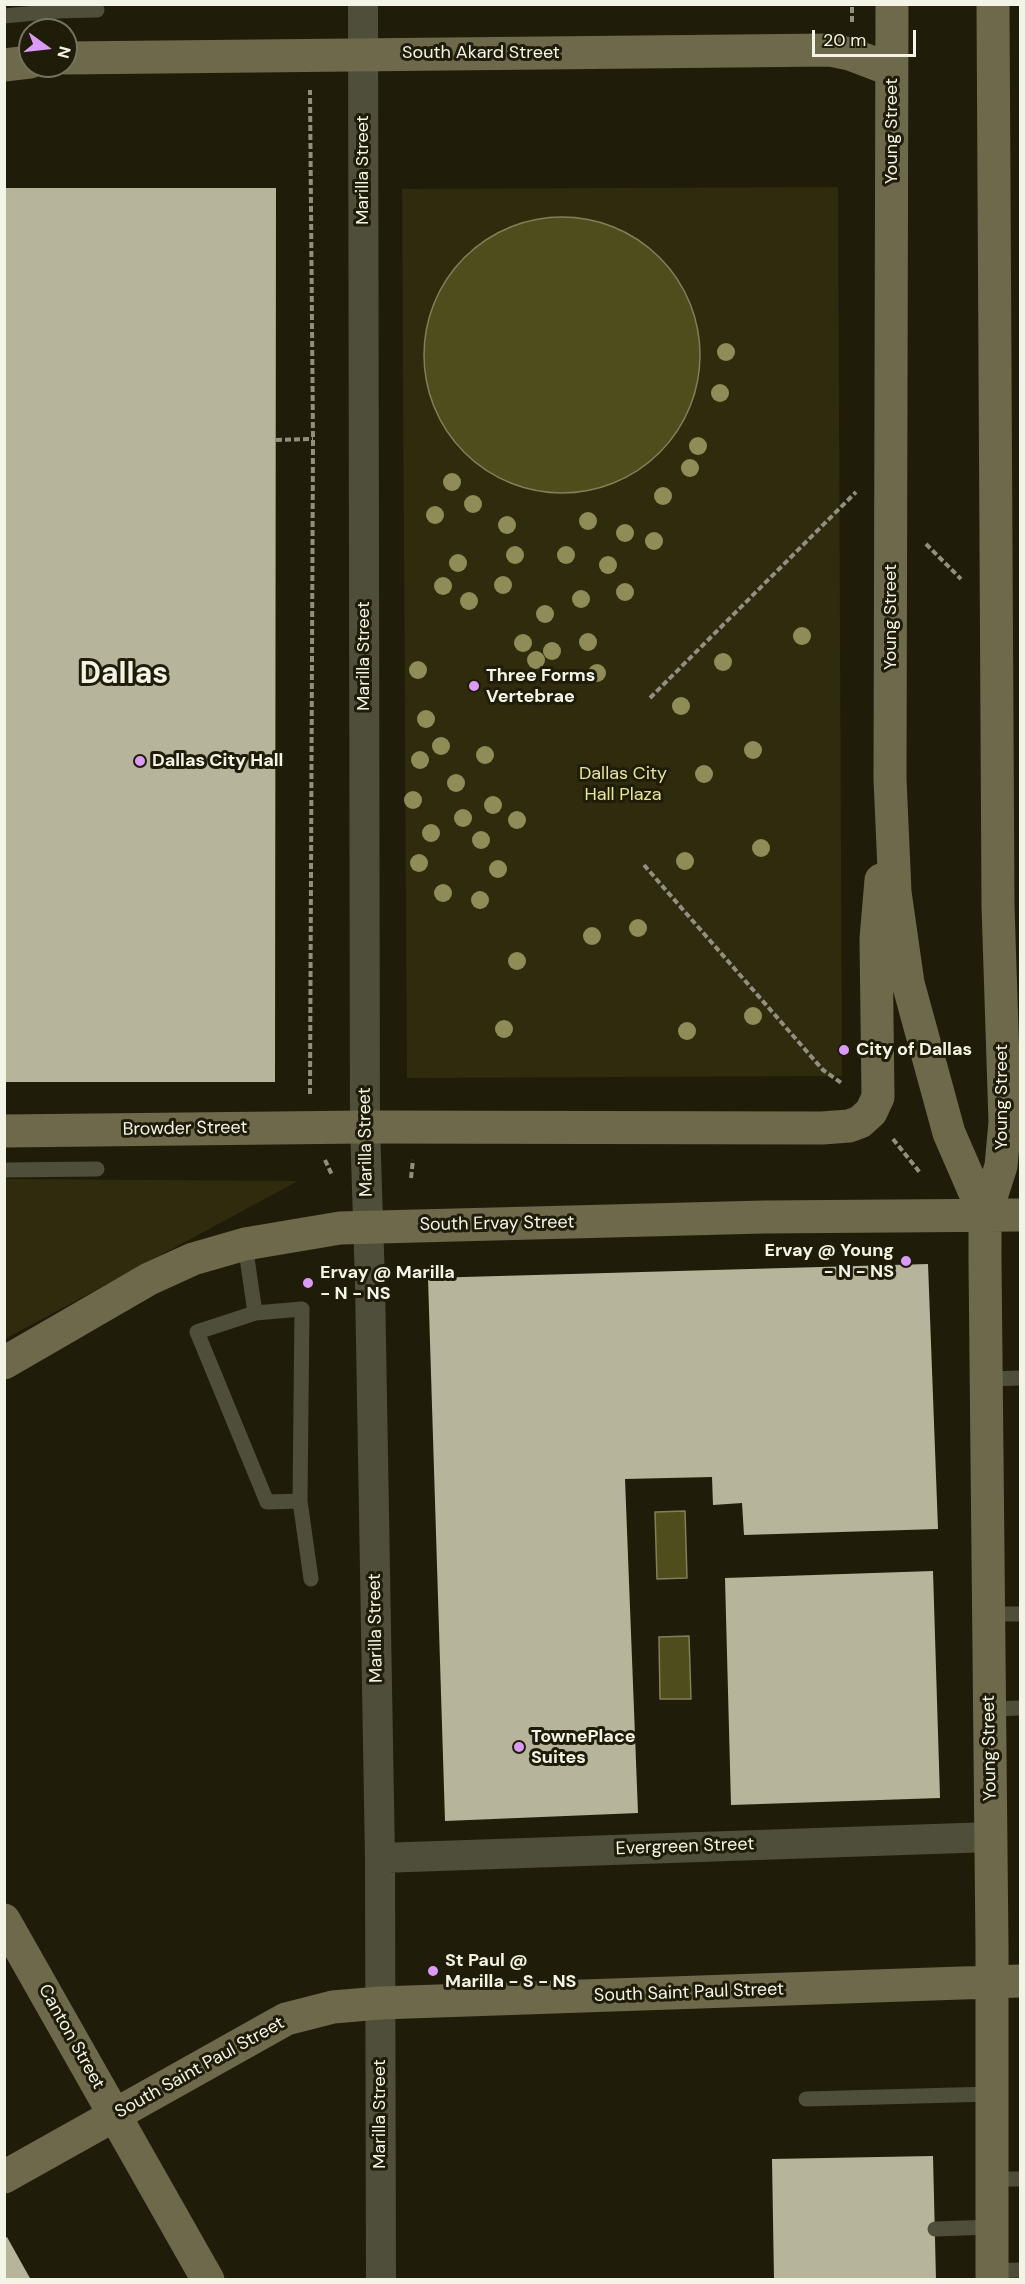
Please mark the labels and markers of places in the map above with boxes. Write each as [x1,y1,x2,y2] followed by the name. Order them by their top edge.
[486,665,595,708] place label: Three Forms Vertebrae
[467,679,481,693] marker: Three Forms Vertebrae
[152,750,283,772] place label: Dallas City Hall
[133,754,147,768] marker: Dallas City Hall
[856,1039,972,1061] place label: City of Dallas
[837,1043,851,1057] marker: City of Dallas
[764,1240,894,1282] place label: Ervay @ Young - N - NS
[899,1254,913,1268] marker: Ervay @ Young - N - NS
[320,1262,455,1304] place label: Ervay @ Marilla - N - NS
[301,1276,315,1290] marker: Ervay @ Marilla - N - NS
[531,1726,636,1768] place label: TownePlace Suites
[512,1740,526,1754] marker: TownePlace Suites
[445,1950,576,1992] place label: St Paul @ Marilla - S - NS
[426,1964,440,1978] marker: St Paul @ Marilla - S - NS

